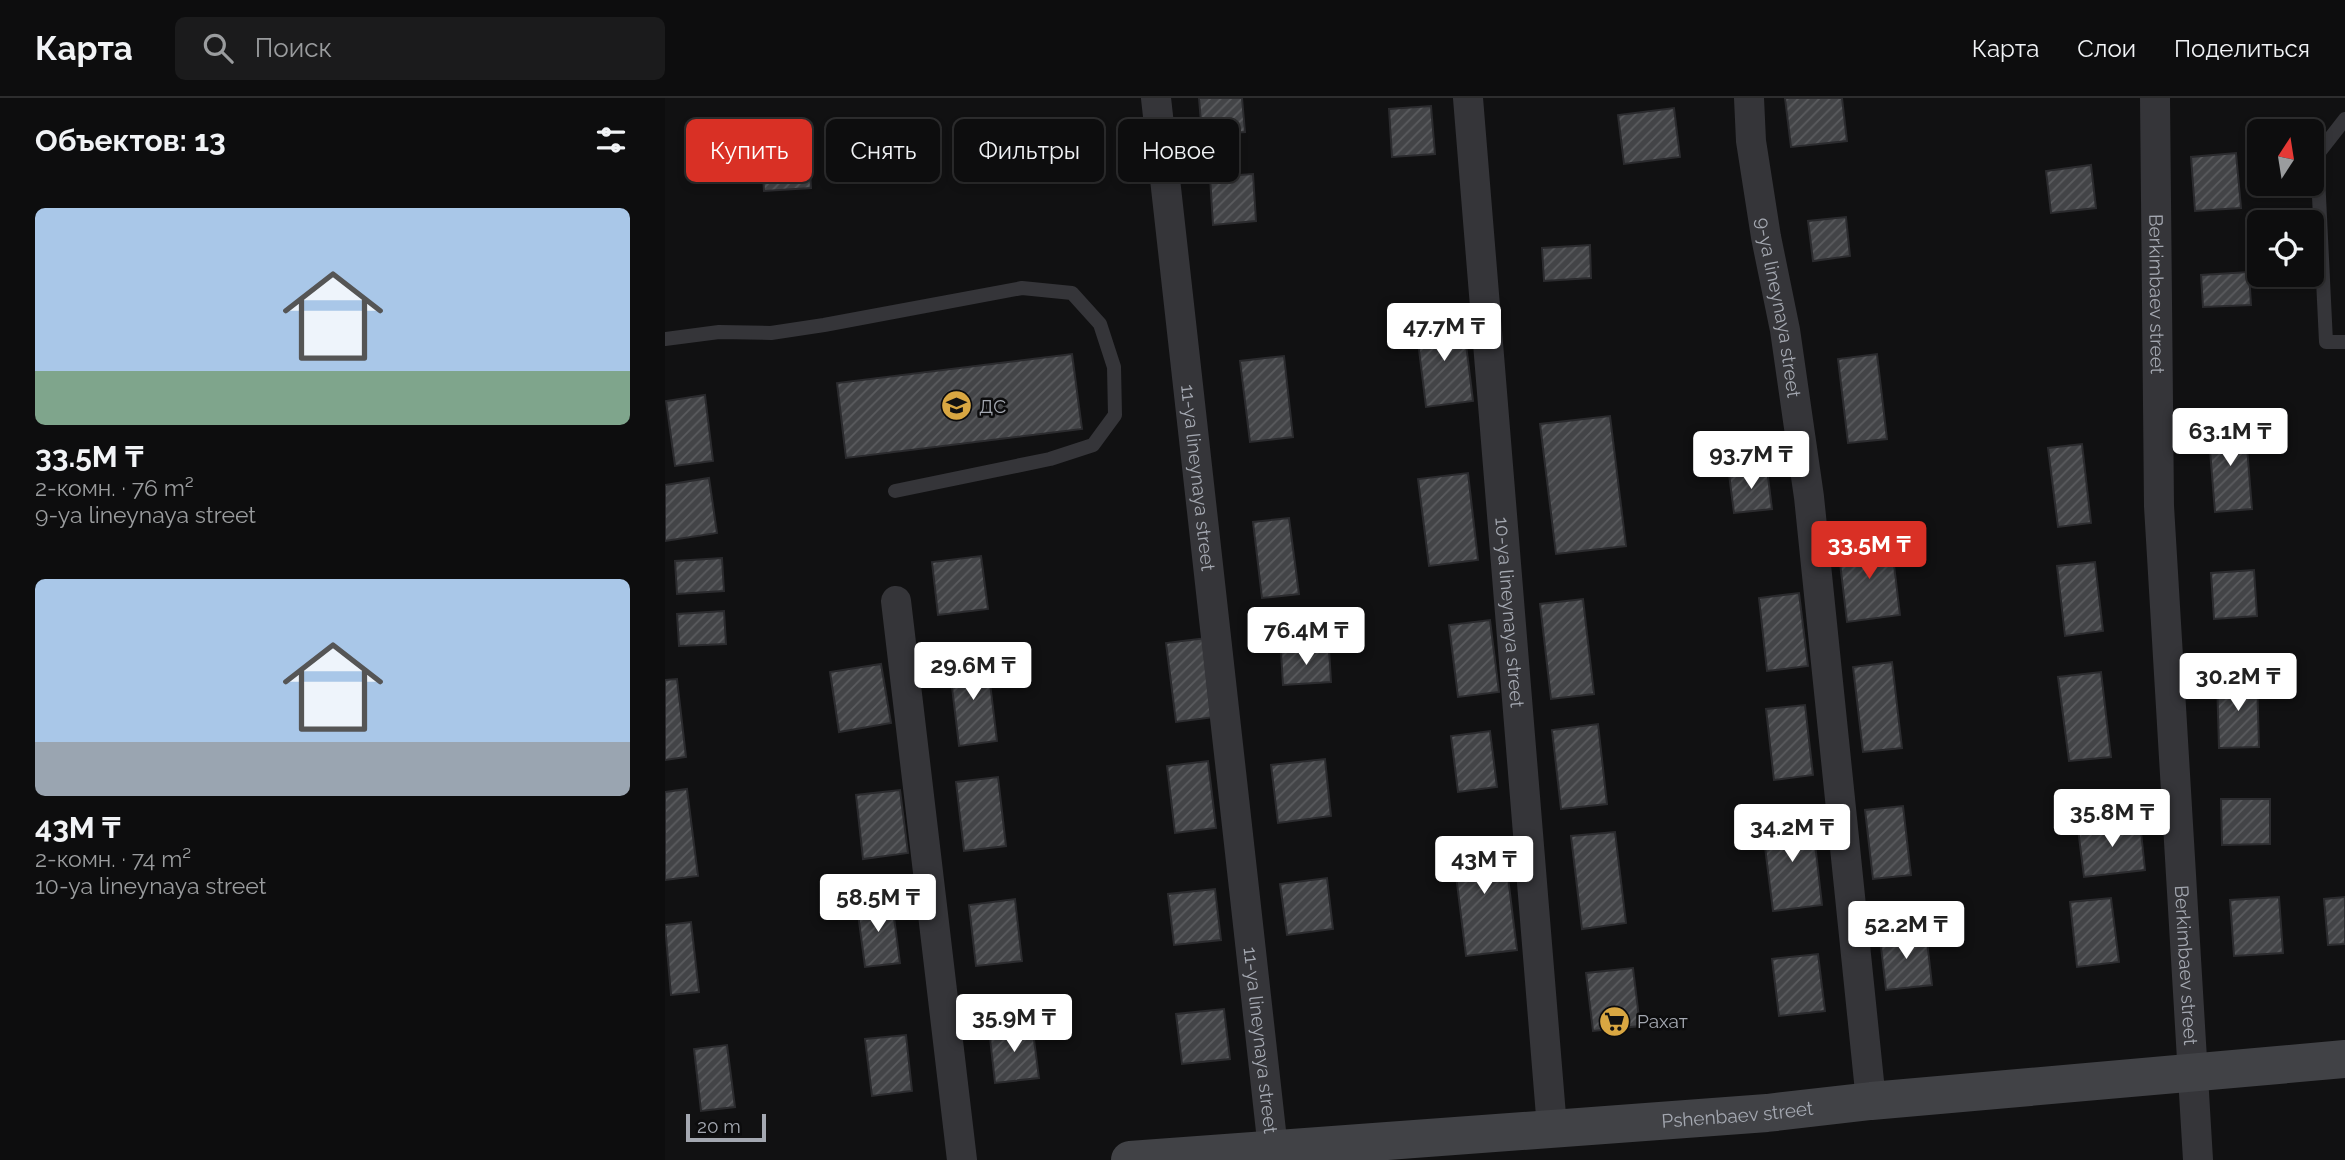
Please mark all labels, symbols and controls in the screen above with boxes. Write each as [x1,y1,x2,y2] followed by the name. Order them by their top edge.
[175,17,665,80] search box
[35,29,133,68] text: Карта
[199,29,237,67] icon: search
[255,33,332,63] text: Поиск
[1972,34,2039,63] text: Карта
[2077,34,2136,63] text: Слои
[2174,34,2310,63] text: Поделиться
[686,119,812,182] chip: Купить
[826,119,940,182] chip: Снять
[954,119,1104,182] chip: Фильтры
[1118,119,1239,182] chip: Новое
[2247,119,2324,196] north arrow
[2247,119,2324,287] map controls
[592,121,630,159] icon: filters
[35,123,226,158] text: Объектов: 13
[2247,210,2324,287] button: locate
[2145,214,2169,375] street label: Berkimbaev street
[1752,216,1806,400] street label: 9-ya lineynaya street
[270,253,396,379] icon: home
[1379,303,1509,363] pin: 47.7M ₸
[1403,312,1485,339] text: 47.7M ₸
[1177,383,1220,573] street label: 11-ya lineynaya street
[939,389,973,423] school or university icon: ДС
[979,395,1006,417] place label: ДС
[2165,408,2295,468] pin: 63.1M ₸
[2189,417,2271,444] text: 63.1M ₸
[1686,432,1816,491] pin: 93.7M ₸
[35,439,144,474] text: 33.5M ₸
[1709,440,1793,467] text: 93.7M ₸
[35,474,194,501] text: 2-комн. · 76 m²
[35,501,256,528] text: 9-ya lineynaya street
[1491,516,1529,709] street label: 10-ya lineynaya street
[1804,522,1934,581] pin: 33.5M ₸
[1827,530,1911,557] text: 33.5M ₸
[1241,608,1371,667] pin: 76.4M ₸
[1264,616,1348,643] text: 76.4M ₸
[270,624,396,750] icon: home
[908,642,1038,702] pin: 29.6M ₸
[930,651,1016,678] text: 29.6M ₸
[2173,654,2303,713] pin: 30.2M ₸
[2196,662,2280,689] text: 30.2M ₸
[2047,790,2177,849] pin: 35.8M ₸
[2070,798,2154,825] text: 35.8M ₸
[1727,804,1857,864] pin: 34.2M ₸
[35,810,121,845] text: 43M ₸
[1750,813,1834,840] text: 34.2M ₸
[1435,836,1533,896] pin: 43M ₸
[35,845,191,872] text: 2-комн. · 74 m²
[1451,845,1517,872] text: 43M ₸
[35,872,266,899] text: 10-ya lineynaya street
[813,874,943,934] pin: 58.5M ₸
[836,883,920,910] text: 58.5M ₸
[2171,885,2202,1046] street label: Berkimbaev street
[1841,902,1971,961] pin: 52.2M ₸
[1864,910,1948,937] text: 52.2M ₸
[1240,946,1282,1135] street label: 11-ya lineynaya street
[949,995,1079,1054] pin: 35.9M ₸
[972,1003,1056,1030] text: 35.9M ₸
[1597,1004,1631,1038] supermarket icon: Рахат
[1637,1010,1688,1032] place label: Рахат
[1661,1097,1815,1132] street label: Pshenbaev street
[686,1111,767,1143] scale bar
[697,1115,741,1137] text: 20 m

